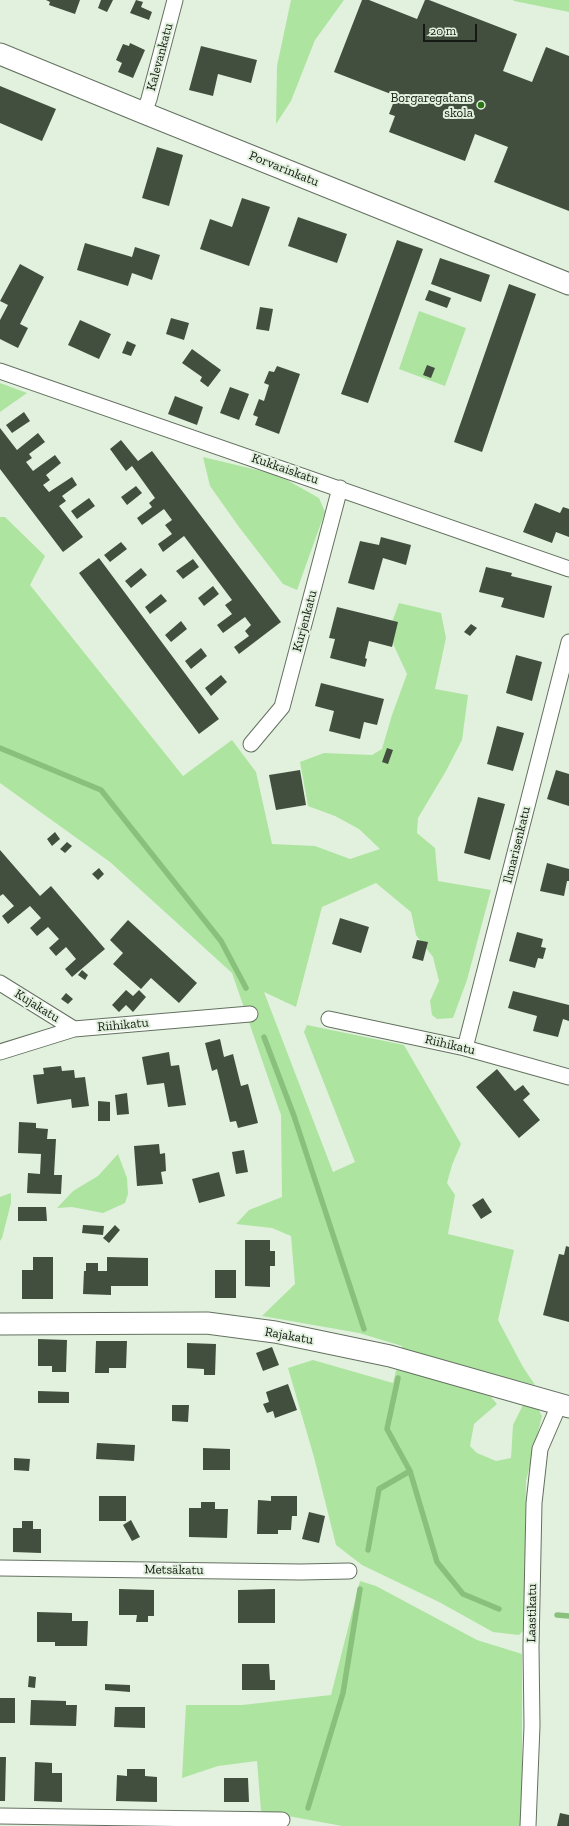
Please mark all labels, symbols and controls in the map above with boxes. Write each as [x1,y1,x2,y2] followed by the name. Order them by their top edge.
[425,16,479,42] scale bar
[143,21,177,93] street label: Kalevankatu
[430,24,456,38] text: 20 m
[390,90,473,121] place label: Borgaregatans skola
[476,100,486,110] marker: Borgaregatans skola
[247,148,321,190] street label: Porvarinkatu
[249,450,321,488] street label: Kukkaiskatu
[289,589,321,653] street label: Kurjenkatu
[500,805,534,885] street label: Ilmarisenkatu
[12,986,62,1026] street label: Kujakatu
[97,1015,149,1035] street label: Riihikatu
[423,1032,477,1058] street label: Riihikatu
[264,1324,314,1348] street label: Rajakatu
[144,1562,204,1578] street label: Metsäkatu
[524,1583,540,1643] street label: Laastikatu

